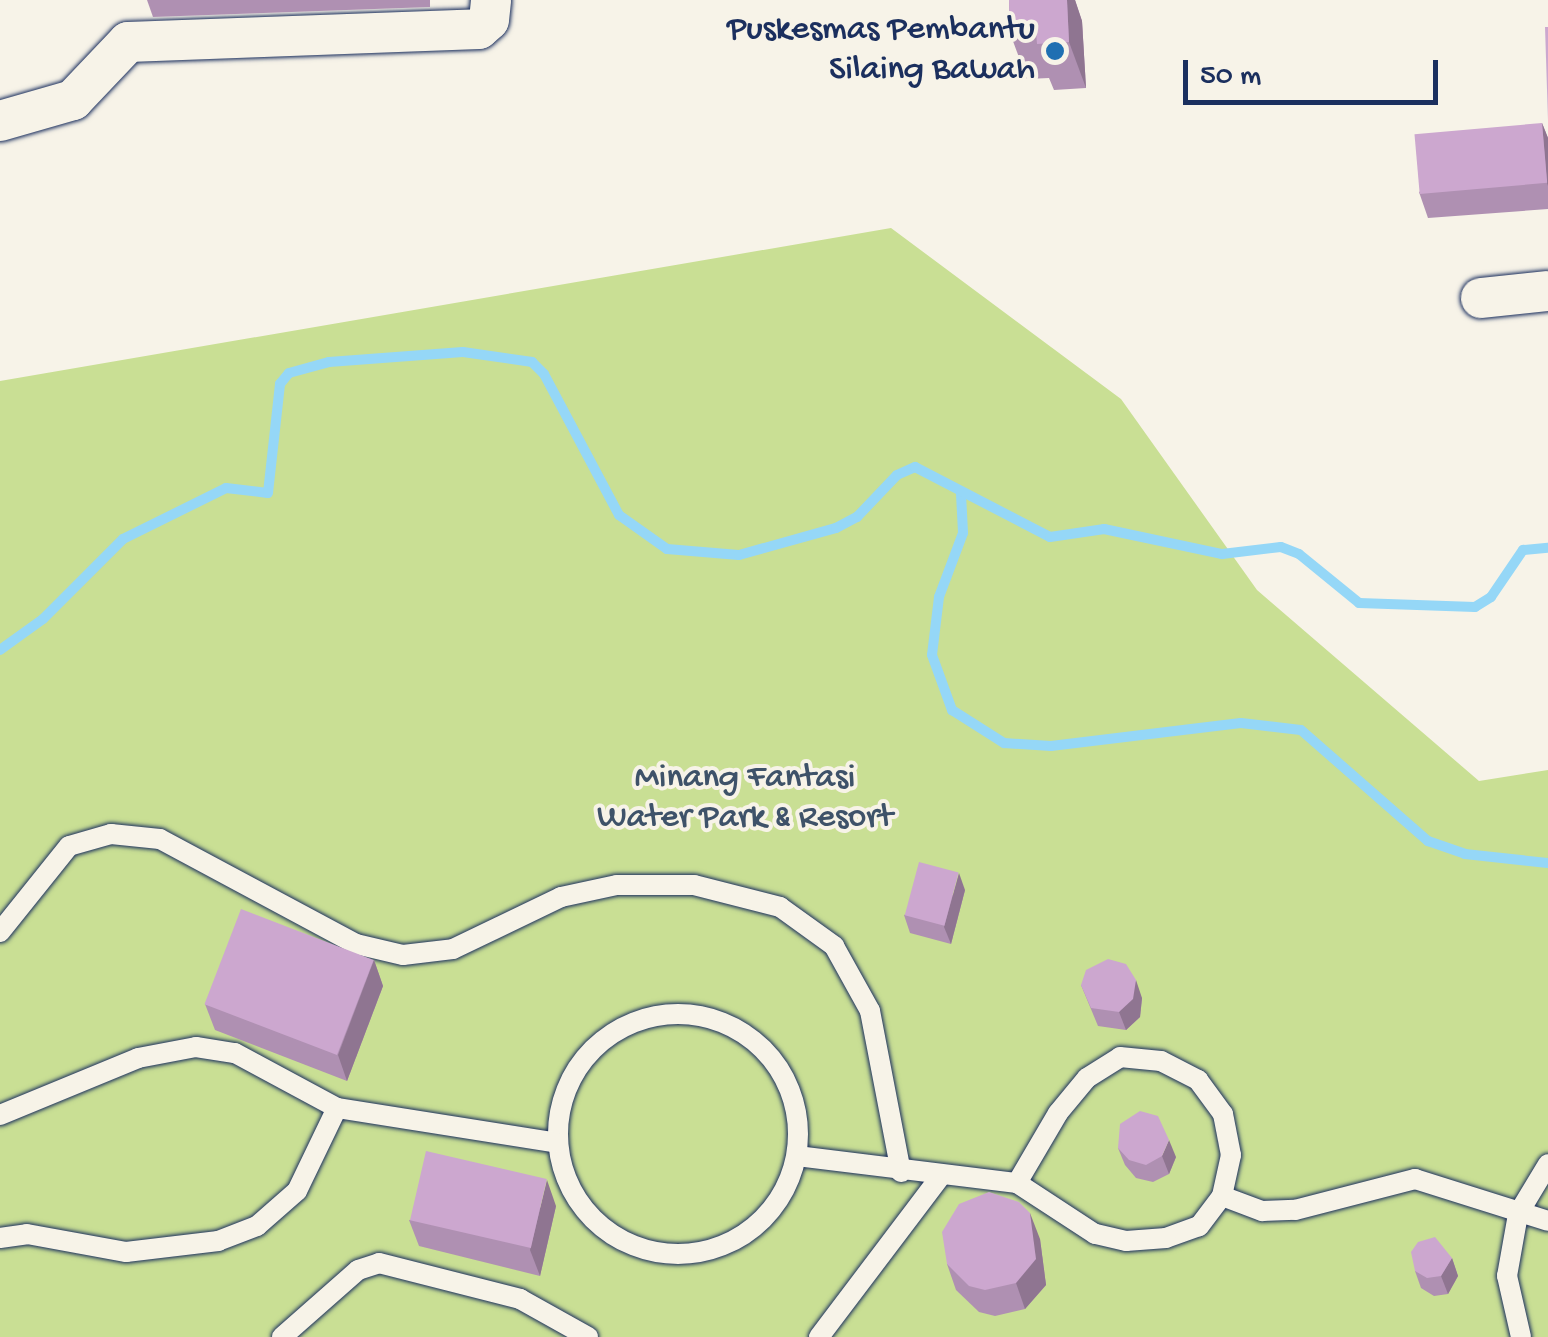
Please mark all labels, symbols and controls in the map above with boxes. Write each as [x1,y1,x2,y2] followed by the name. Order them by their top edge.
[727,10,1035,92] place label: Puskesmas Pembantu Silaing Bawah
[1044,40,1066,62] marker: Puskesmas Pembantu Silaing Bawah
[1188,40,1443,102] scale bar
[1200,60,1261,95] text: 50 m
[597,758,893,840] park label: Minang Fantasi Water Park & Resort

